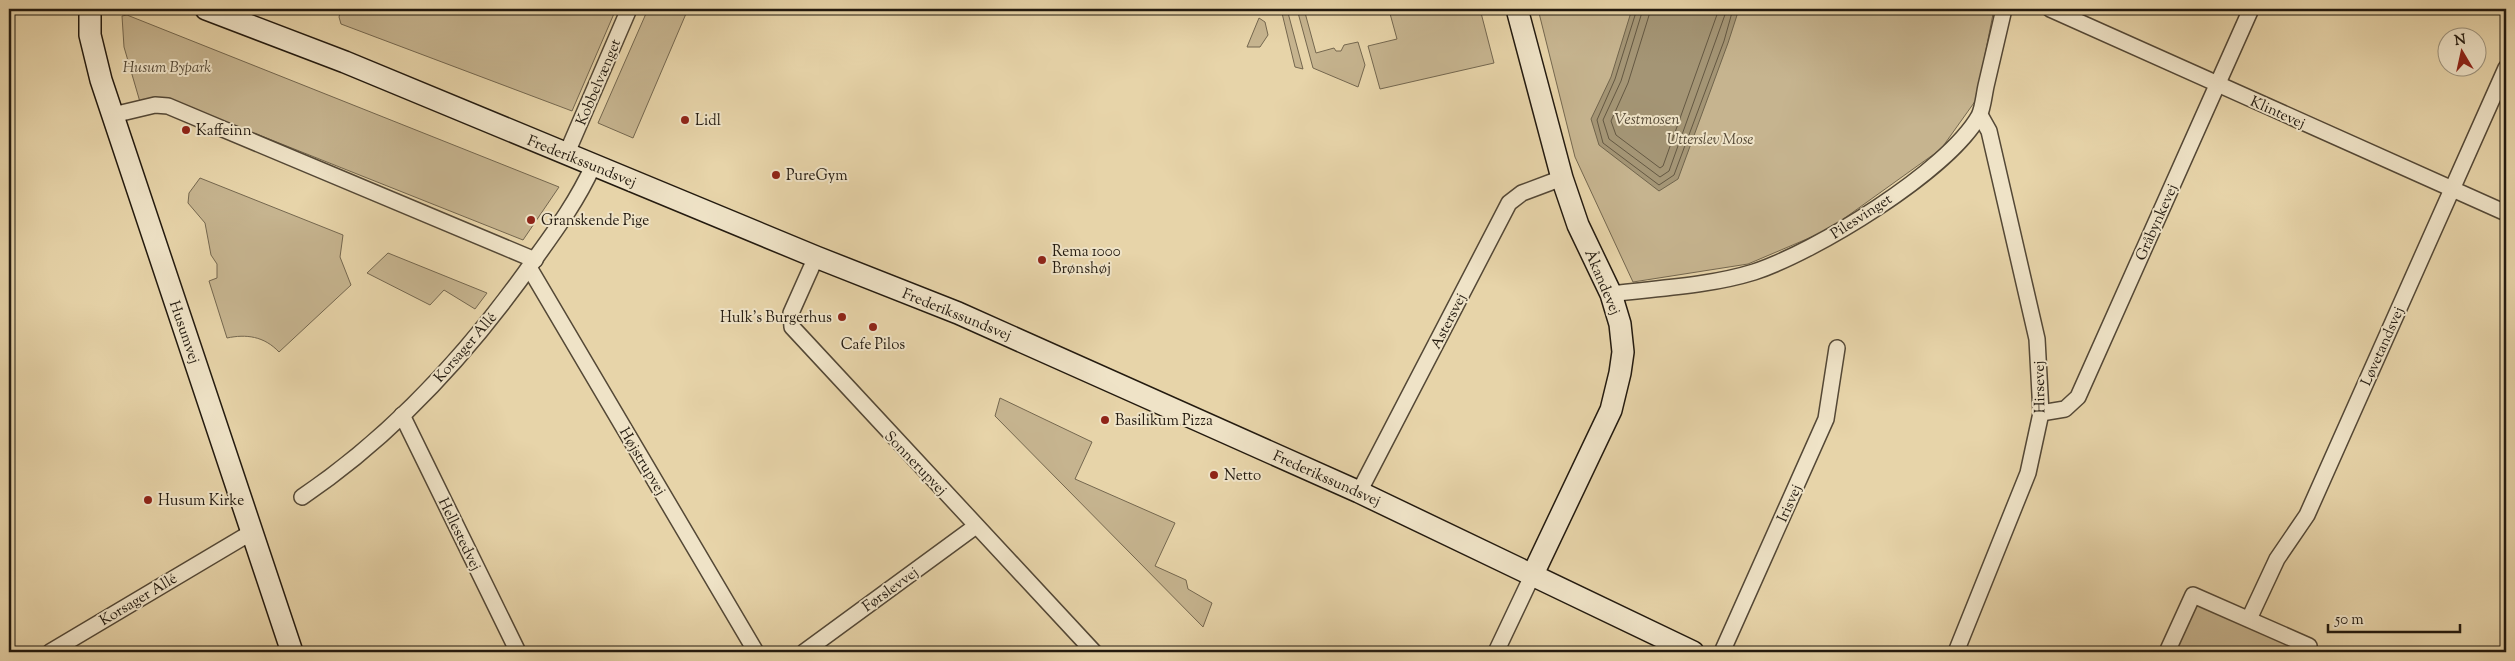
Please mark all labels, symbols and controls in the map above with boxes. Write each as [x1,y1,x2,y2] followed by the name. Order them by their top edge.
[2438,28,2488,78] north arrow
[2453,30,2467,52] text: N
[572,36,627,129] street label: Kobbelvænget
[123,58,211,79] park label: Husum Bypark
[2246,92,2308,135] street label: Klintevej
[1614,109,1680,132] water label: Vestmosen
[695,111,721,132] place label: Lidl
[679,114,691,126] marker: Lidl
[196,121,252,142] place label: Kaffeinn
[180,124,192,136] marker: Kaffeinn
[1667,130,1753,151] park label: Utterslev Mose
[524,131,639,194] street label: Frederikssundsvej
[786,166,848,187] place label: PureGym
[770,169,782,181] marker: PureGym
[2131,181,2184,264] street label: Gråbynkevej
[1827,190,1897,245] street label: Pilesvinget
[541,211,649,232] place label: Granskende Pige
[525,214,537,226] marker: Granskende Pige
[1052,242,1121,280] place label: Rema 1000 Brønshøj
[1578,246,1626,319] street label: Åkandevej
[1036,254,1048,266] marker: Rema 1000 Brønshøj
[899,284,1014,347] street label: Frederikssundsvej
[1426,290,1472,353] street label: Astersvej
[163,298,204,367] street label: Husumvej
[2357,304,2410,390] street label: Løvetandsvej
[430,308,503,388] street label: Korsager Allé
[720,308,832,329] place label: Hulk’s Burgerhus
[836,311,848,323] marker: Hulk’s Burgerhus
[867,321,879,333] marker: Cafe Pilos
[841,335,905,356] place label: Cafe Pilos
[2030,360,2051,414] street label: Hirsevej
[1115,411,1213,432] place label: Basilikum Pizza
[1099,414,1111,426] marker: Basilikum Pizza
[613,424,670,500] street label: Højstrupvej
[879,427,951,501] street label: Sonnerupvej
[1269,446,1384,513] street label: Frederikssundsvej
[1224,466,1261,487] place label: Netto
[1208,469,1220,481] marker: Netto
[1773,481,1808,526] street label: Irisvej
[158,491,244,512] place label: Husum Kirke
[142,494,154,506] marker: Husum Kirke
[432,495,485,575] street label: Hellestedvej
[858,563,923,618] street label: Førslevvej
[96,569,182,632] street label: Korsager Allé
[2328,601,2460,633] scale bar
[2334,610,2364,631] text: 50 m

